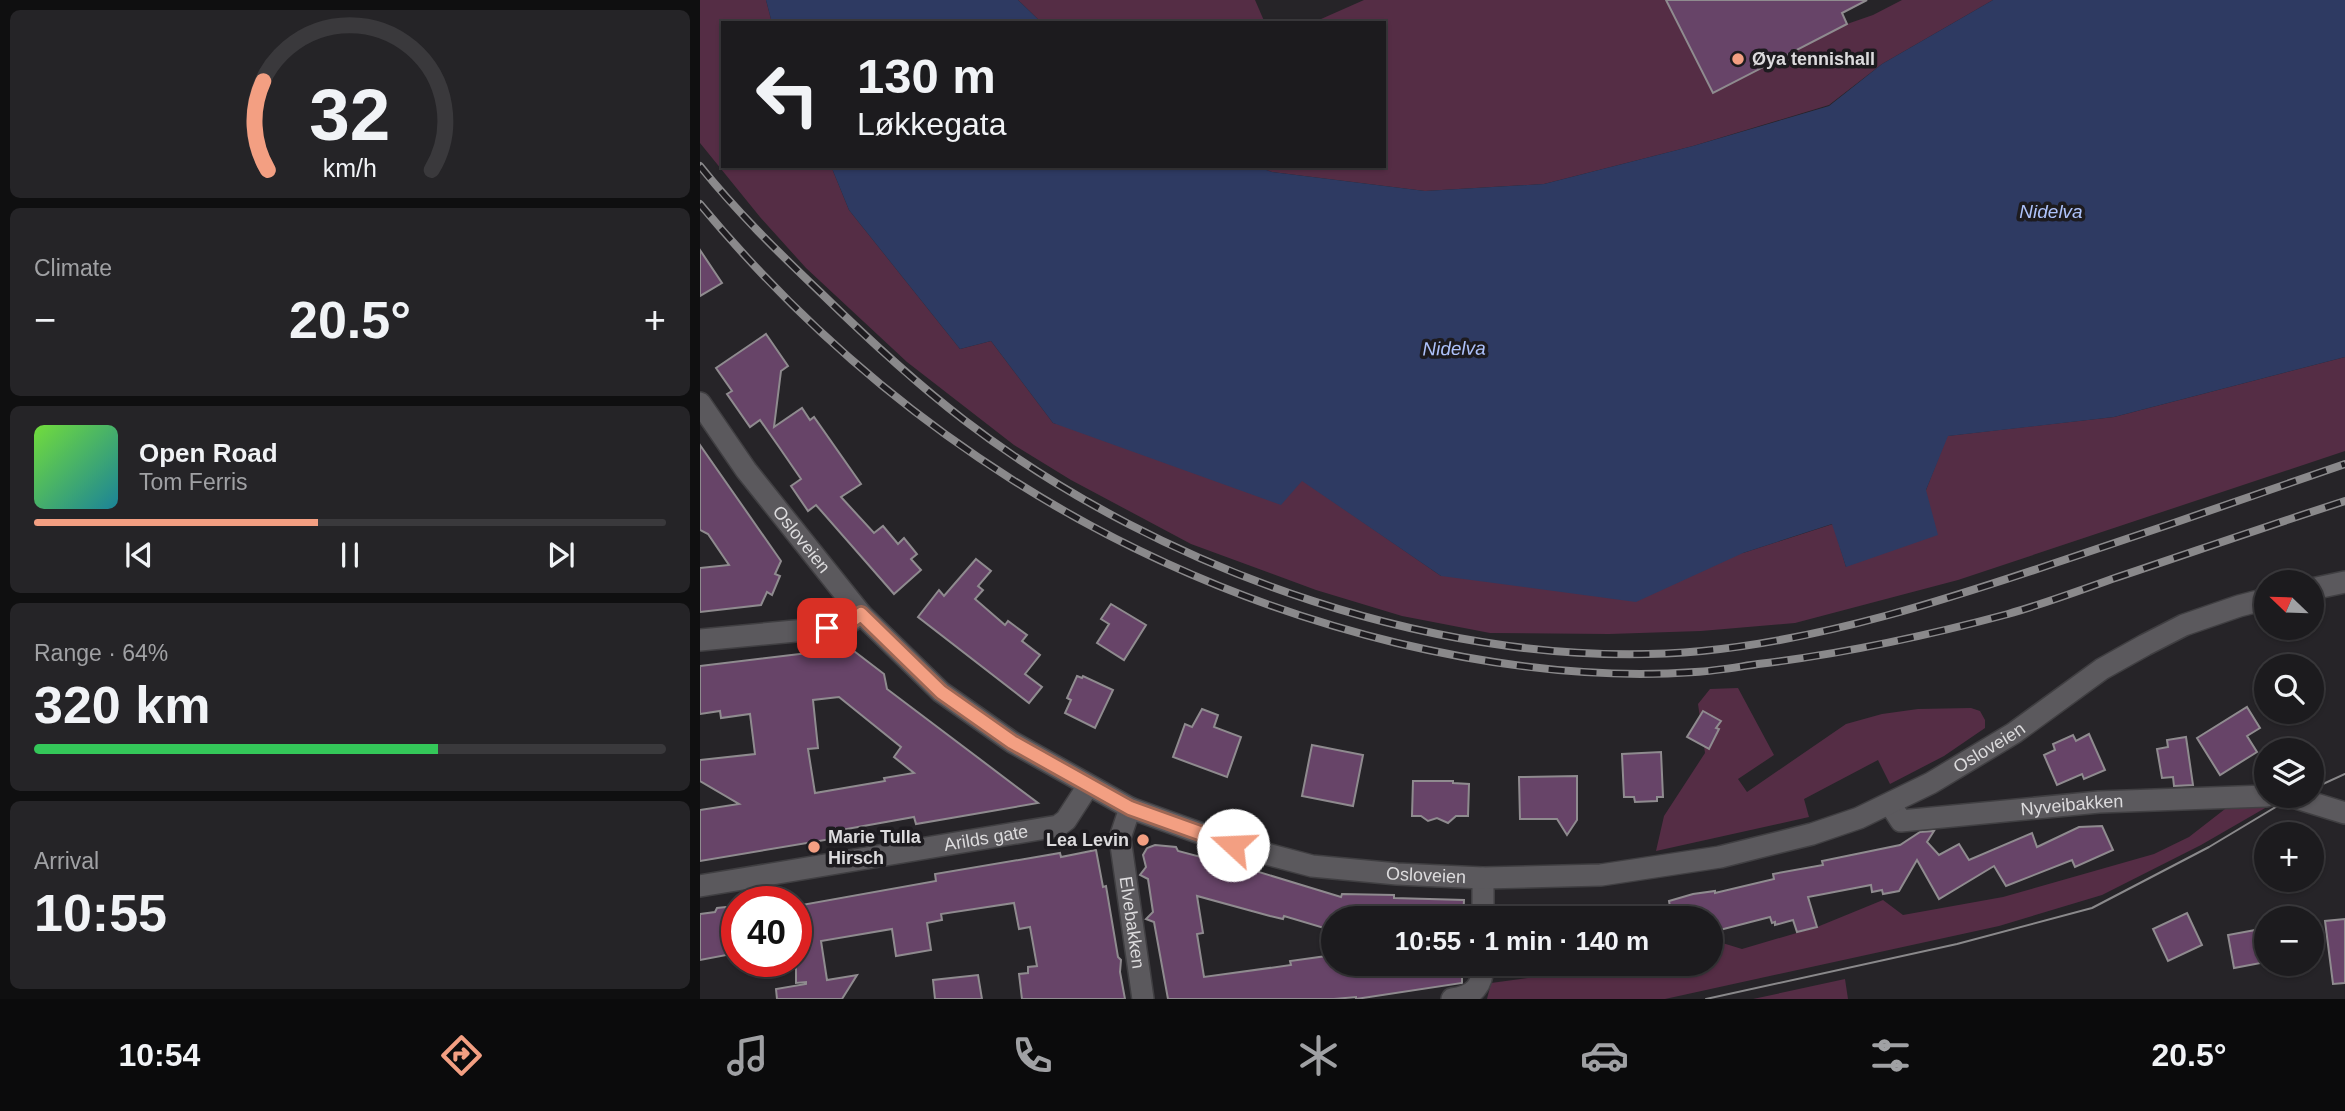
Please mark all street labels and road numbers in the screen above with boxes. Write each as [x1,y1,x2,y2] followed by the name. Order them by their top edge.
[769,502,834,577] street label: Osloveien
[1950,718,2029,777] street label: Osloveien
[2020,791,2124,819] street label: Nyveibakken
[942,821,1030,855] street label: Arilds gate
[1385,863,1467,887] street label: Osloveien
[1116,875,1149,970] street label: Elvebakken

